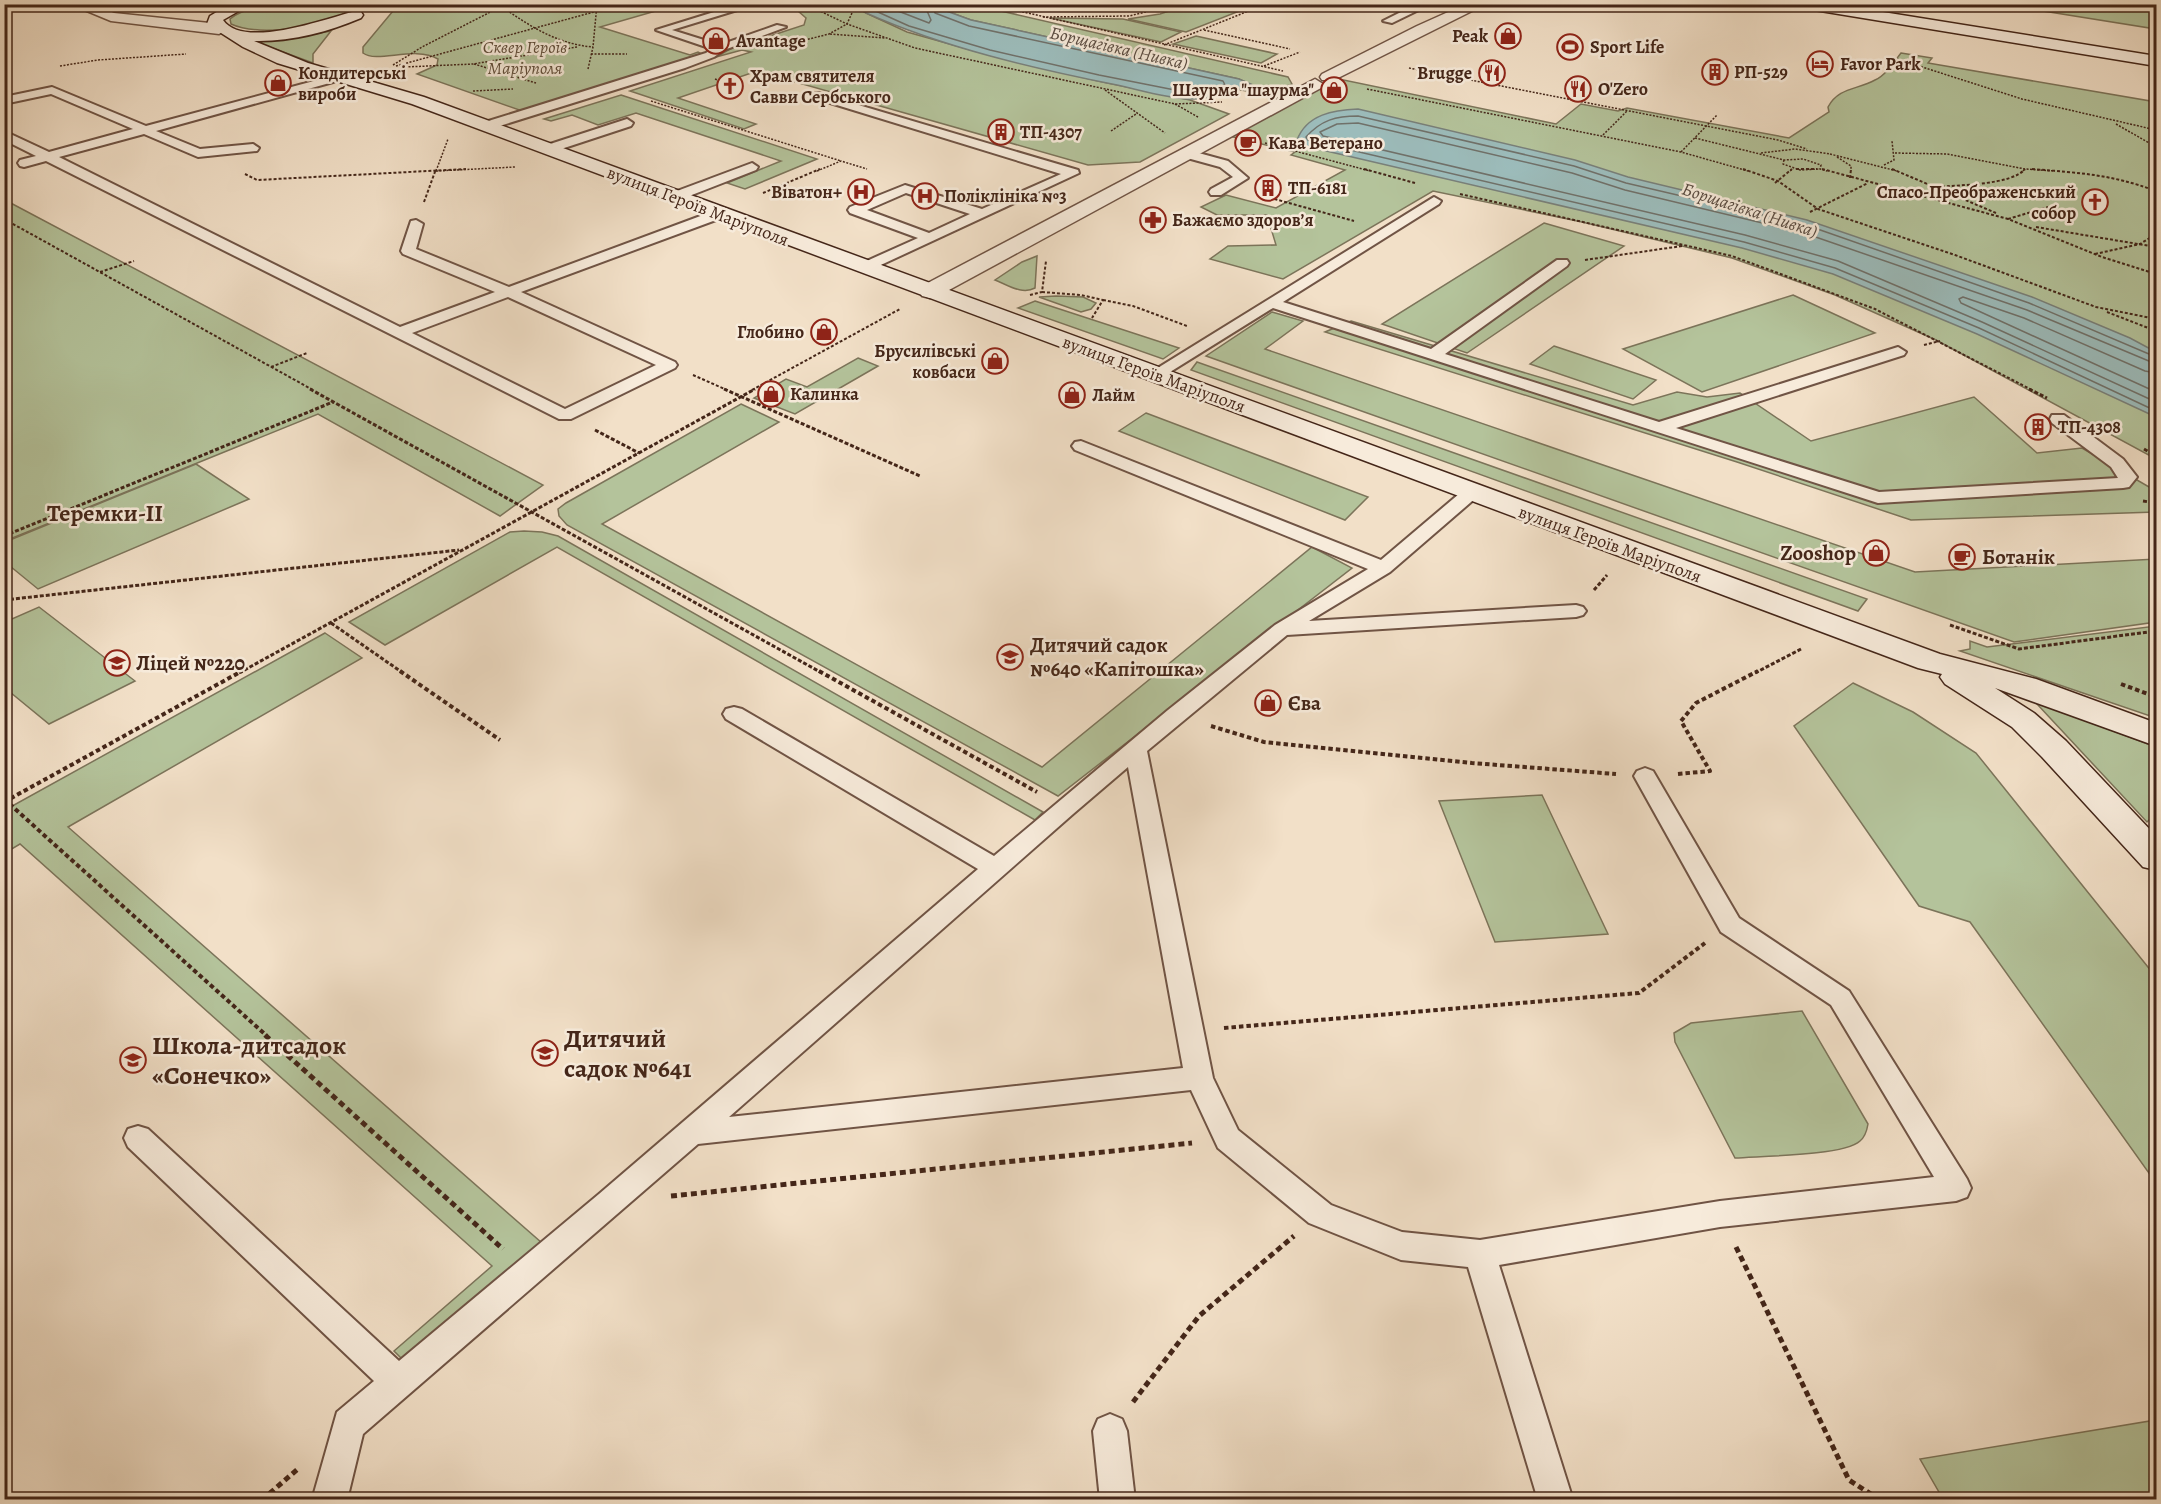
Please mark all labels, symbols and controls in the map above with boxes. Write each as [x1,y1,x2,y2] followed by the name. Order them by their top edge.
[1047,20,1191,76] water label: Борщагівка (Нивка)
[1493,21,1523,51] shop icon: Peak
[1452,24,1489,48] place label: Peak
[701,26,731,56] shop icon: Avantage
[735,29,806,53] place label: Avantage
[1555,32,1585,62] sports icon: Sport Life
[483,35,567,80] park label: Сквер Героїв Маріуполя
[1590,35,1664,59] place label: Sport Life
[1805,49,1835,79] hotel icon: Favor Park
[1840,52,1921,76] place label: Favor Park
[1700,57,1730,87] building icon: РП-529
[1477,58,1507,88] restaurant icon: Brugge
[1734,60,1788,84] place label: РП-529
[298,61,406,106] place label: Кондитерські вироби
[1417,61,1472,85] place label: Brugge
[750,64,891,109] place label: Храм святителя Савви Сербського
[263,68,293,98] shop icon: Кондитерські вироби
[715,71,745,101] church icon: Храм святителя Савви Сербського
[1563,74,1593,104] restaurant icon: O'Zero
[1319,75,1349,105] shop icon: Шаурма "шаурма"
[1598,77,1648,101] place label: O'Zero
[1172,78,1314,102] place label: Шаурма "шаурма"
[986,117,1016,147] building icon: ТП-4307
[1020,120,1082,144] place label: ТП-4307
[1233,128,1263,158] cafe icon: Кава Ветерано
[1268,131,1383,155] place label: Кава Ветерано
[604,160,792,252] street label: вулиця Героїв Маріуполя
[1253,173,1283,203] building icon: ТП-6181
[1288,176,1348,200] place label: ТП-6181
[846,177,876,207] hospital icon: Віватон+
[1679,177,1821,243] water label: Борщагівка (Нивка)
[771,180,842,204] place label: Віватон+
[1877,180,2076,225] place label: Спасо-Преображенський собор
[910,181,940,211] hospital icon: Поліклініка №3
[944,184,1067,208] place label: Поліклініка №3
[2080,187,2110,217] church icon: Спасо-Преображенський собор
[1138,205,1168,235] pharmacy icon: Бажаємо здоровʼя
[1172,208,1313,232] place label: Бажаємо здоровʼя
[809,317,839,347] shop icon: Глобино
[737,320,804,344] place label: Глобино
[1059,330,1249,418] street label: вулиця Героїв Маріуполя
[874,339,976,384] place label: Брусилівські ковбаси
[980,346,1010,376] shop icon: Брусилівські ковбаси
[756,379,786,409] shop icon: Калинка
[1057,380,1087,410] shop icon: Лайм
[790,382,859,406] place label: Калинка
[1092,383,1135,407] place label: Лайм
[2023,412,2053,442] building icon: ТП-4308
[2058,415,2121,439] place label: ТП-4308
[47,497,163,529] district label: Теремки-ІІ
[1515,500,1705,588] street label: вулиця Героїв Маріуполя
[1861,538,1891,568] shop icon: Zooshop
[1780,539,1856,567] place label: Zooshop
[1947,542,1977,572] cafe icon: Ботанік
[1982,543,2055,571] place label: Ботанік
[1030,631,1204,683] place label: Дитячий садок №640 «Капітошка»
[995,642,1025,672] school or university icon: Дитячий садок №640 «Капітошка»
[102,648,132,678] school or university icon: Ліцей №220
[136,649,246,677] place label: Ліцей №220
[1253,688,1283,718] shop icon: Єва
[1288,689,1321,717] place label: Єва
[564,1021,691,1086] place label: Дитячий садок №641
[152,1028,346,1093] place label: Школа-дитсадок «Сонечко»
[530,1038,560,1068] school or university icon: Дитячий садок №641
[118,1045,148,1075] school or university icon: Школа-дитсадок «Сонечко»

